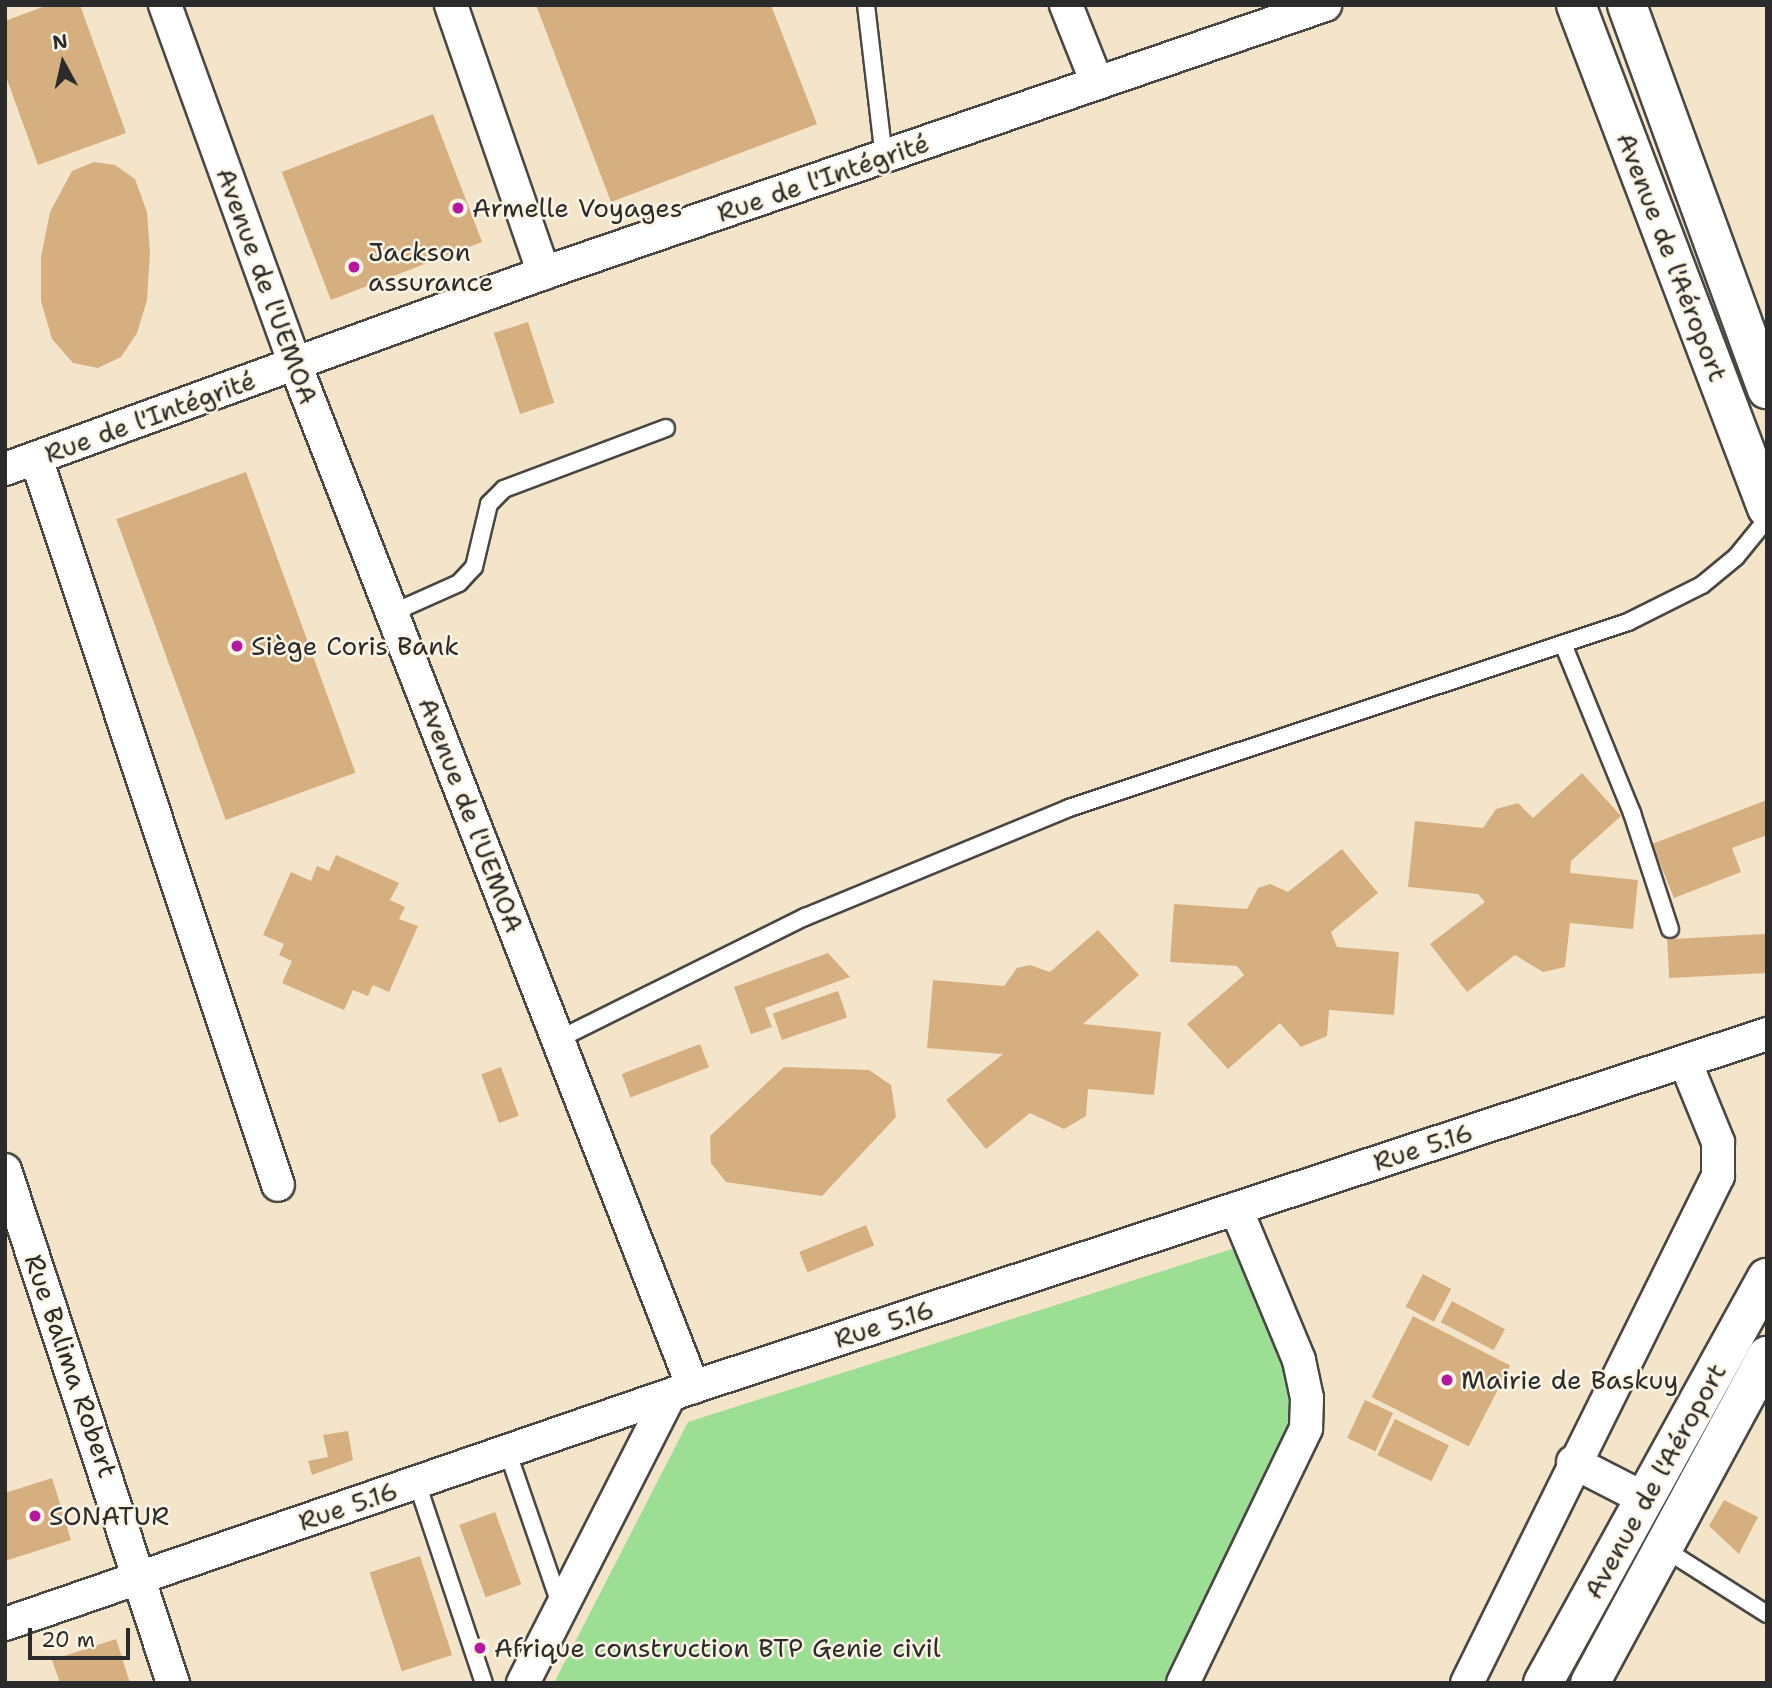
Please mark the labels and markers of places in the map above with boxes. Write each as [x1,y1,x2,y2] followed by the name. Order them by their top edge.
[472,192,683,224] place label: Armelle Voyages
[450,200,466,216] marker: Armelle Voyages
[368,236,494,298] place label: Jackson assurance
[346,259,362,275] marker: Jackson assurance
[251,630,459,662] place label: Siège Coris Bank
[229,638,245,654] marker: Siège Coris Bank
[1461,1364,1678,1396] place label: Mairie de Baskuy
[1439,1372,1455,1388] marker: Mairie de Baskuy
[49,1500,169,1532] place label: SONATUR
[27,1508,43,1524] marker: SONATUR
[494,1632,941,1664] place label: Afrique construction BTP Genie civil
[472,1640,488,1656] marker: Afrique construction BTP Genie civil

